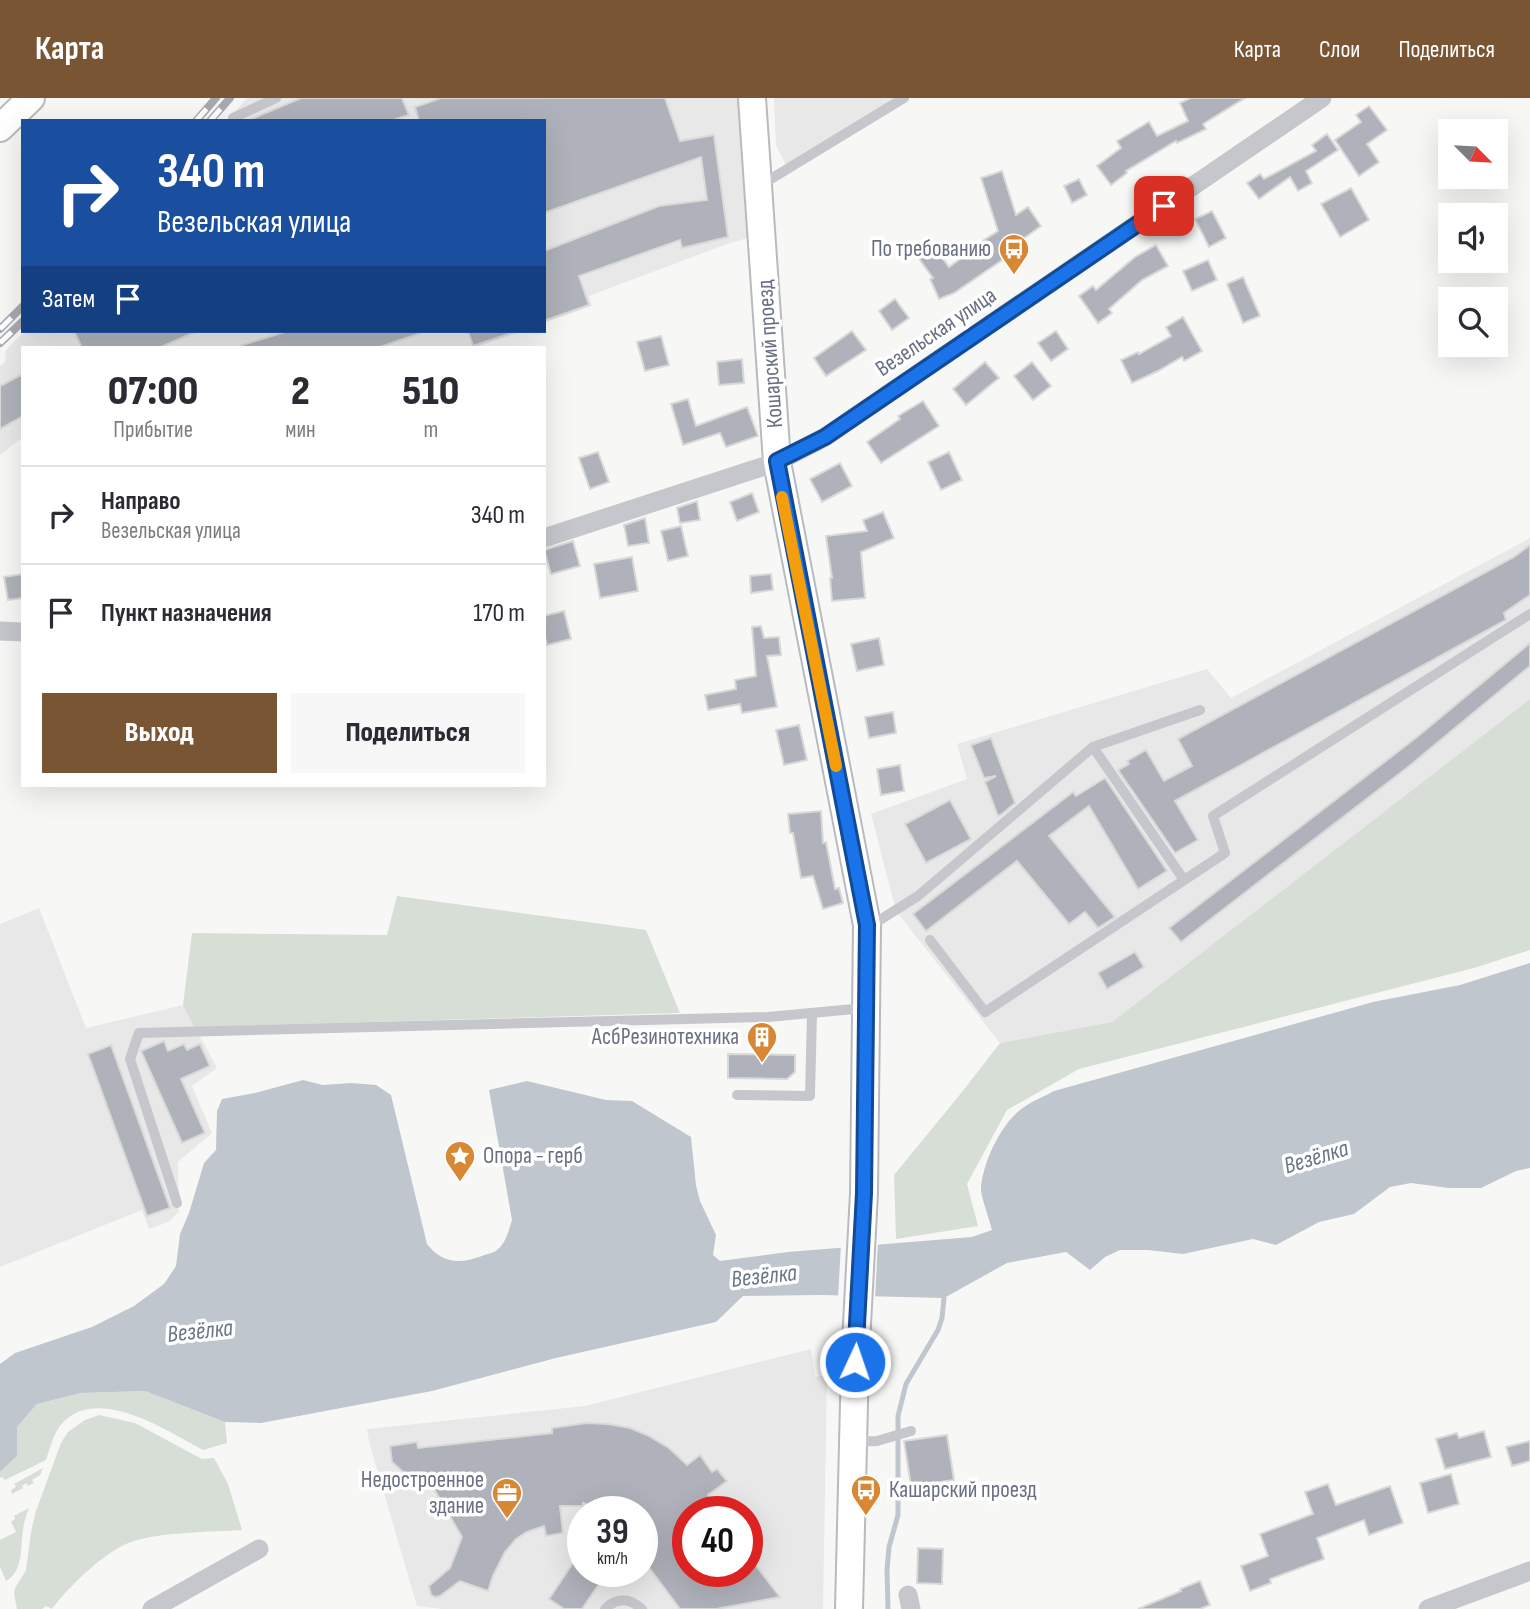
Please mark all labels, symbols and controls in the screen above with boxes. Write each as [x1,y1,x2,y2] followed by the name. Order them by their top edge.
[35,29,104,69] text: Карта
[1234,35,1281,64] text: Карта
[1319,35,1360,64] text: Слои
[1398,35,1495,64] text: Поделиться
[1438,119,1508,189] north arrow
[1438,119,1508,357] map controls
[157,143,265,202] text: 340 m
[42,147,133,238] icon: right
[1134,176,1194,236] pin
[1145,187,1183,225] icon: arrive
[157,203,351,242] text: Везельская улица
[1438,203,1508,273] button: sound
[997,232,1031,276] bus stop icon: По требованию
[871,235,991,263] place label: По требованию
[751,279,789,429] street label: Кошарский проезд
[109,280,147,318] icon: arrive
[870,281,1002,383] street label: Везельская улица
[42,284,95,315] text: Затем
[1438,287,1508,357] button: search
[108,366,198,417] text: 07:00
[291,366,310,417] text: 2
[402,366,459,417] text: 510
[113,416,193,444] text: Прибытие
[285,416,316,444] text: мин
[423,416,438,444] text: m
[101,486,180,517] text: Направо
[42,496,80,534] icon: right
[471,500,525,531] text: 340 m
[101,517,241,545] text: Везельская улица
[42,594,80,632] icon: arrive
[101,598,272,629] text: Пункт назначения
[473,598,525,629] text: 170 m
[42,693,277,773] button: Выход
[291,693,525,773] button: Поделиться
[745,1020,779,1064] building icon: АсбРезинотехника
[591,1023,739,1051] place label: АсбРезинотехника
[1280,1133,1352,1180] water label: Везёлка
[443,1139,477,1183] place icon: Опора - герб
[483,1142,583,1170] place label: Опора - герб
[730,1258,799,1294] water label: Везёлка
[166,1313,235,1349] water label: Везёлка
[818,1325,892,1399] position arrow
[361,1466,484,1520] place label: Недостроенное здание
[849,1473,883,1517] bus stop icon: Кашарский проезд
[490,1476,524,1520] office icon: Недостроенное здание
[889,1476,1037,1504] place label: Кашарский проезд
[672,1496,763,1587] speed limit sign: 40
[596,1511,629,1554] text: 39
[597,1548,628,1569] text: km/h

